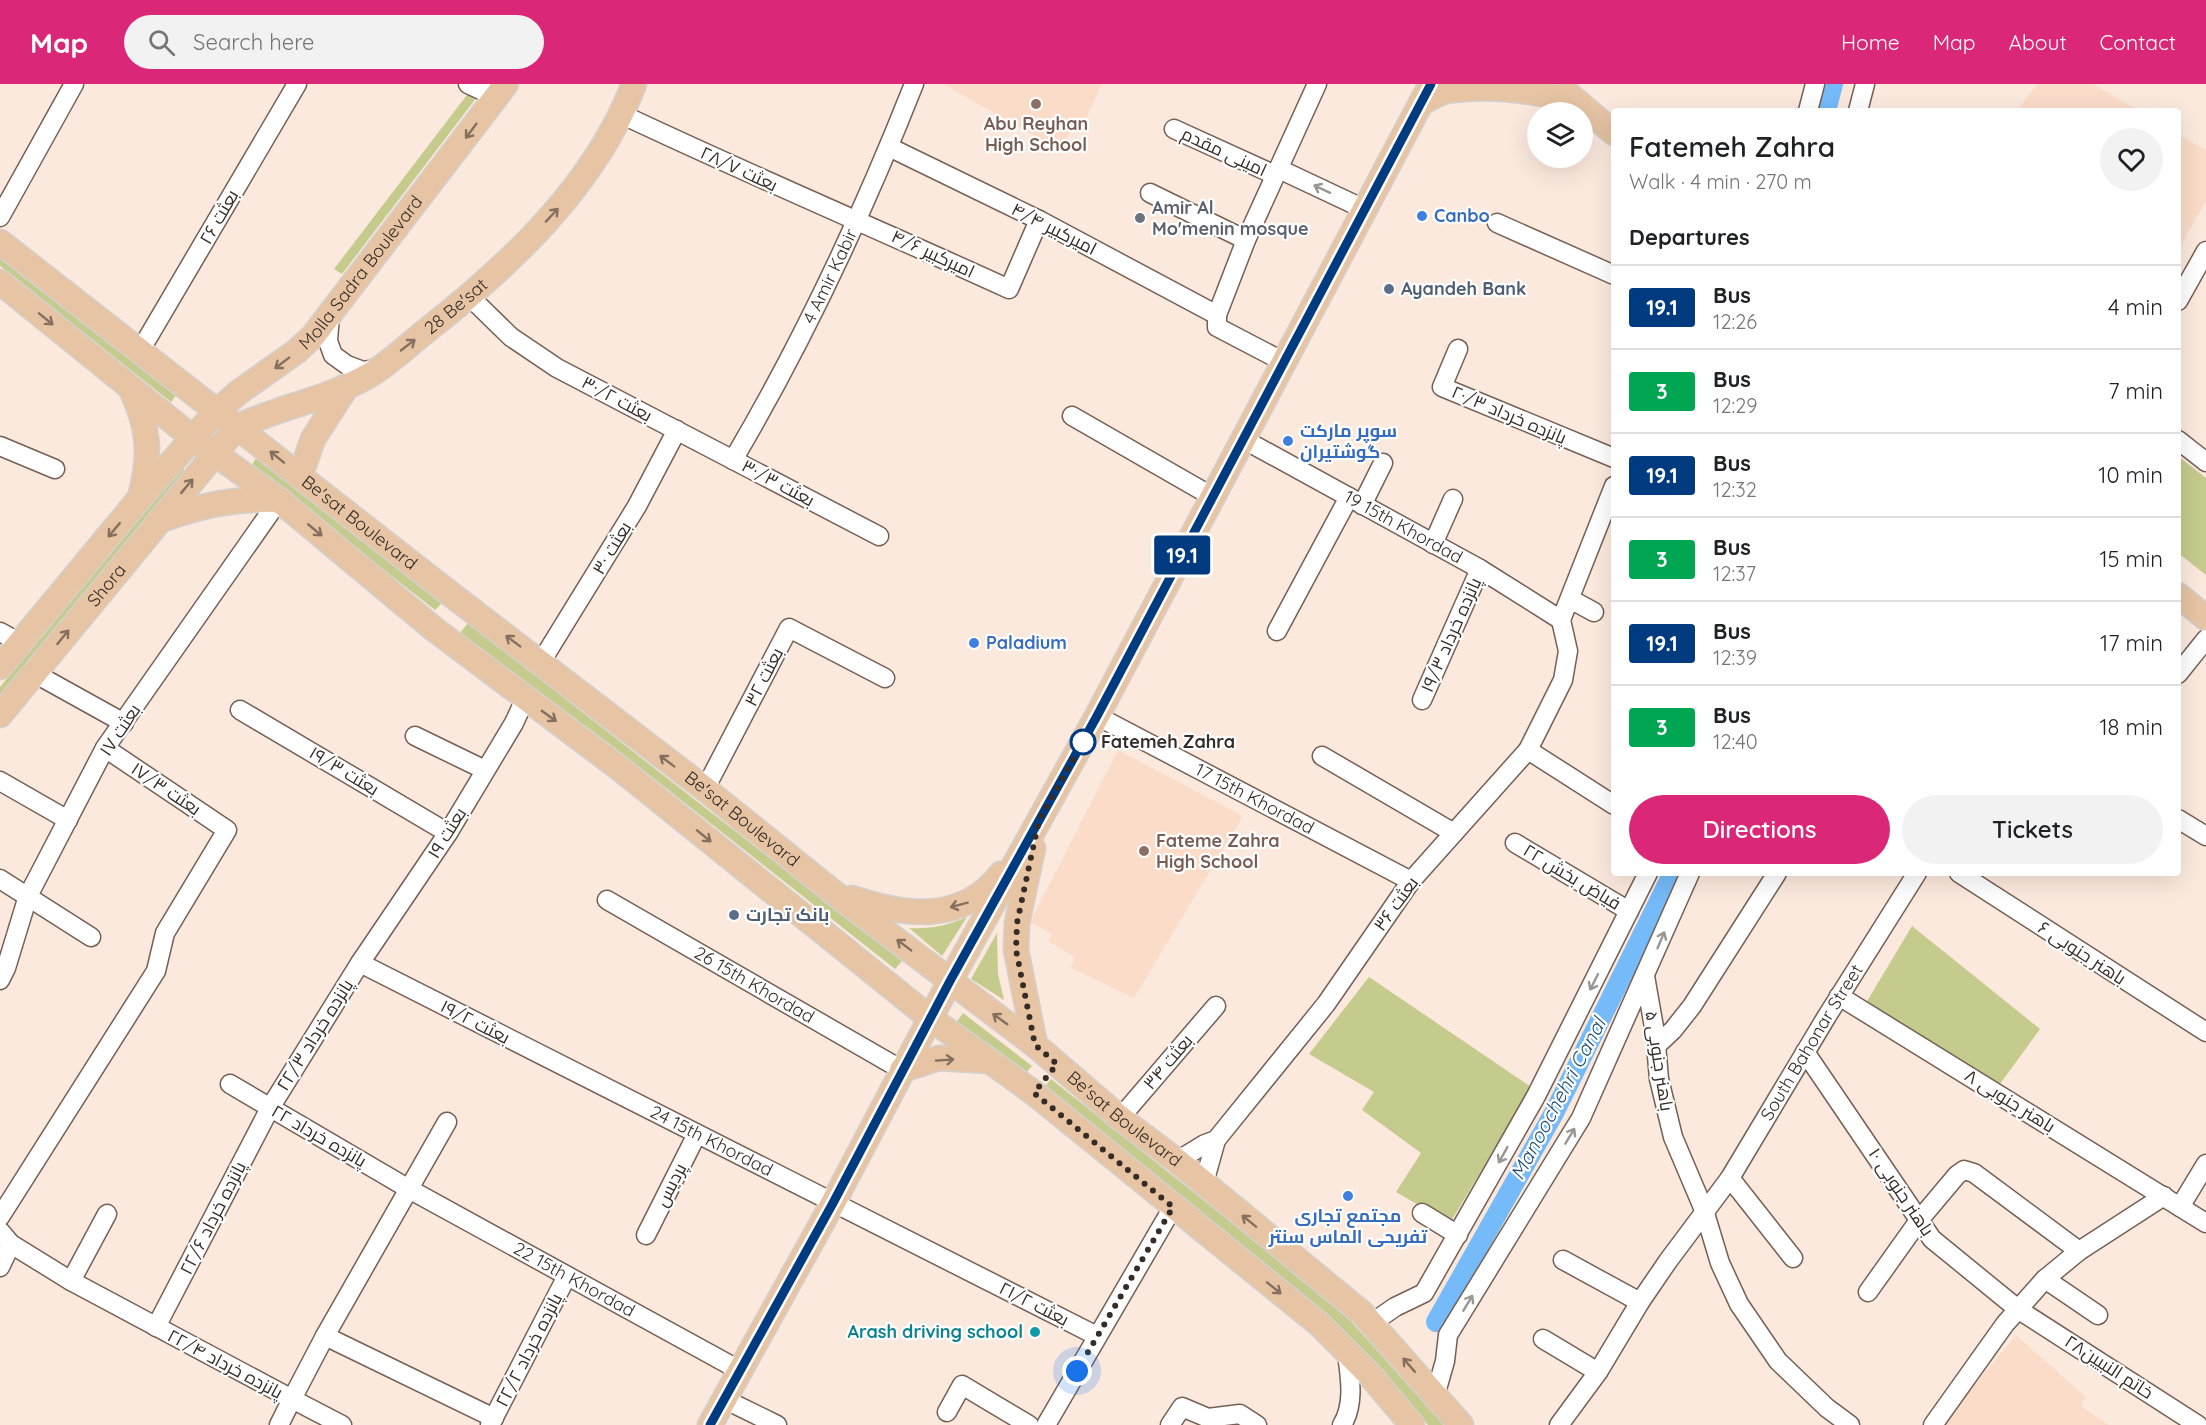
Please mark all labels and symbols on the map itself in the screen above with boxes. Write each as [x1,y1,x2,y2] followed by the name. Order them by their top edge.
[1029,97,1043,111] marker: Abu Reyhan High School
[984,112,1088,156] place label: Abu Reyhan High School
[464,122,477,138] one-way arrow
[1177,122,1271,182] street label: امینی مقدم
[697,141,781,196] street label: بعثت ۲۸/۷
[1313,182,1331,194] one-way arrow
[194,185,243,248] street label: بعثت ۲۶
[294,191,427,354] street label: Molla Sadra Boulevard
[1152,196,1309,240] place label: Amir Al Mo'menin mosque
[1008,197,1101,260] street label: امیرکبیر ۴/۴
[1434,204,1490,227] place label: Canbo
[545,208,560,223] one-way arrow
[1415,209,1429,223] marker: Canbo
[1133,211,1147,225] marker: Amir Al Mo'menin mosque
[888,224,978,283] street label: امیرکبیر ۴/۶
[797,225,862,328] street label: 4 Amir Kabir
[419,273,492,339] street label: 28 Be'sat
[1401,277,1526,300] place label: Ayandeh Bank
[1382,282,1396,296] marker: Ayandeh Bank
[37,312,53,325] one-way arrow
[399,339,415,352] one-way arrow
[274,356,290,369] one-way arrow
[578,370,657,427] street label: بعثت ۳۰/۲
[1448,380,1570,450] street label: پانزده خرداد ۲۰/۳
[1300,419,1397,463] place label: سوپر مارکت گوشتیران
[1281,434,1295,448] marker: سوپر مارکت گوشتیران
[269,450,285,463] one-way arrow
[738,454,819,511] street label: بعثت ۳۰/۳
[297,470,422,575] street label: Be'sat Boulevard
[180,479,193,495] one-way arrow
[1340,485,1467,568] street label: 19 15th Khordad
[587,517,636,578] street label: بعثت ۳۰
[107,522,121,537] one-way arrow
[306,523,322,536] one-way arrow
[1140,536,1224,574] line badge: 19.1
[82,559,131,611] street label: Shora
[1415,574,1487,696] street label: پانزده خرداد ۱۹/۳
[57,629,70,645] one-way arrow
[986,631,1067,654] place label: Paladium
[506,635,522,648] one-way arrow
[967,636,981,650] marker: Paladium
[739,644,788,710] street label: بعثت ۳۲
[94,699,145,760] street label: بعثت ۱۷
[541,710,557,723] one-way arrow
[1070,729,1096,755] marker: Fatemeh Zahra
[1101,730,1235,753] place label: Fatemeh Zahra
[305,741,383,800] street label: بعثت ۱۹/۳
[660,754,676,767] one-way arrow
[127,757,206,820] street label: بعثت ۱۷/۳
[1191,758,1318,839] street label: 17 15th Khordad
[680,766,804,872] street label: Be'sat Boulevard
[422,803,471,863] street label: بعثت ۱۹
[696,829,712,842] one-way arrow
[1156,829,1280,873] place label: Fateme Zahra High School
[1519,838,1625,915] street label: فیاض بخش ۲۲
[1137,844,1151,858] marker: Fateme Zahra High School
[1368,872,1423,936] street label: بعثت ۳۶
[950,900,969,911] one-way arrow
[746,903,829,926] place label: بانک تجارت
[727,908,741,922] marker: بانک تجارت
[2034,916,2130,989] street label: باهنر جنوبی ۶
[1655,932,1667,950] one-way arrow
[896,939,912,952] one-way arrow
[690,941,819,1028] street label: 26 15th Khordad
[1755,960,1868,1124] street label: South Bahonar Street
[1588,972,1599,990] one-way arrow
[271,974,359,1095] street label: پانزده خرداد ۲۲/۳
[437,994,514,1049] street label: بعثت ۱۹/۲
[1640,1009,1679,1113] street label: باهنر جنوبی ۵
[1504,1011,1612,1184] water label: Manoochehri Canal
[992,1013,1008,1025] one-way arrow
[1138,1029,1197,1094] street label: بعثت ۳۴
[934,1054,954,1065] one-way arrow
[1961,1064,2060,1138] street label: باهنر جنوبی ۸
[1062,1066,1187,1172] street label: Be'sat Boulevard
[267,1099,371,1173] street label: پانزده خرداد ۲۲
[647,1100,777,1181] street label: 24 15th Khordad
[1564,1128,1576,1145] one-way arrow
[1864,1143,1939,1240] street label: باهنر جنوبی ۱۰
[1497,1145,1508,1163] one-way arrow
[174,1157,252,1279] street label: پانزده خرداد ۲۲/۶
[650,1159,692,1211] street label: پردیس
[1341,1189,1355,1203] marker: مجتمع تجاری تفریحی الماس سنتر
[1268,1204,1428,1248] place label: مجتمع تجاری تفریحی الماس سنتر
[1242,1214,1257,1228] one-way arrow
[510,1237,639,1322] street label: 22 15th Khordad
[996,1276,1073,1331] street label: بعثت ۲۱/۲
[1265,1281,1281,1294] one-way arrow
[490,1289,568,1411] street label: پانزده خرداد ۲۲/۲
[1463,1295,1475,1312] one-way arrow
[847,1320,1023,1343] place label: Arash driving school
[163,1324,287,1405] street label: پانزده خرداد ۲۲/۴
[1028,1325,1042,1339] marker: Arash driving school
[2060,1329,2158,1405] street label: خاتم النبیین۲۸
[1062,1356,1092,1386] your location
[1402,1358,1416,1373] one-way arrow

